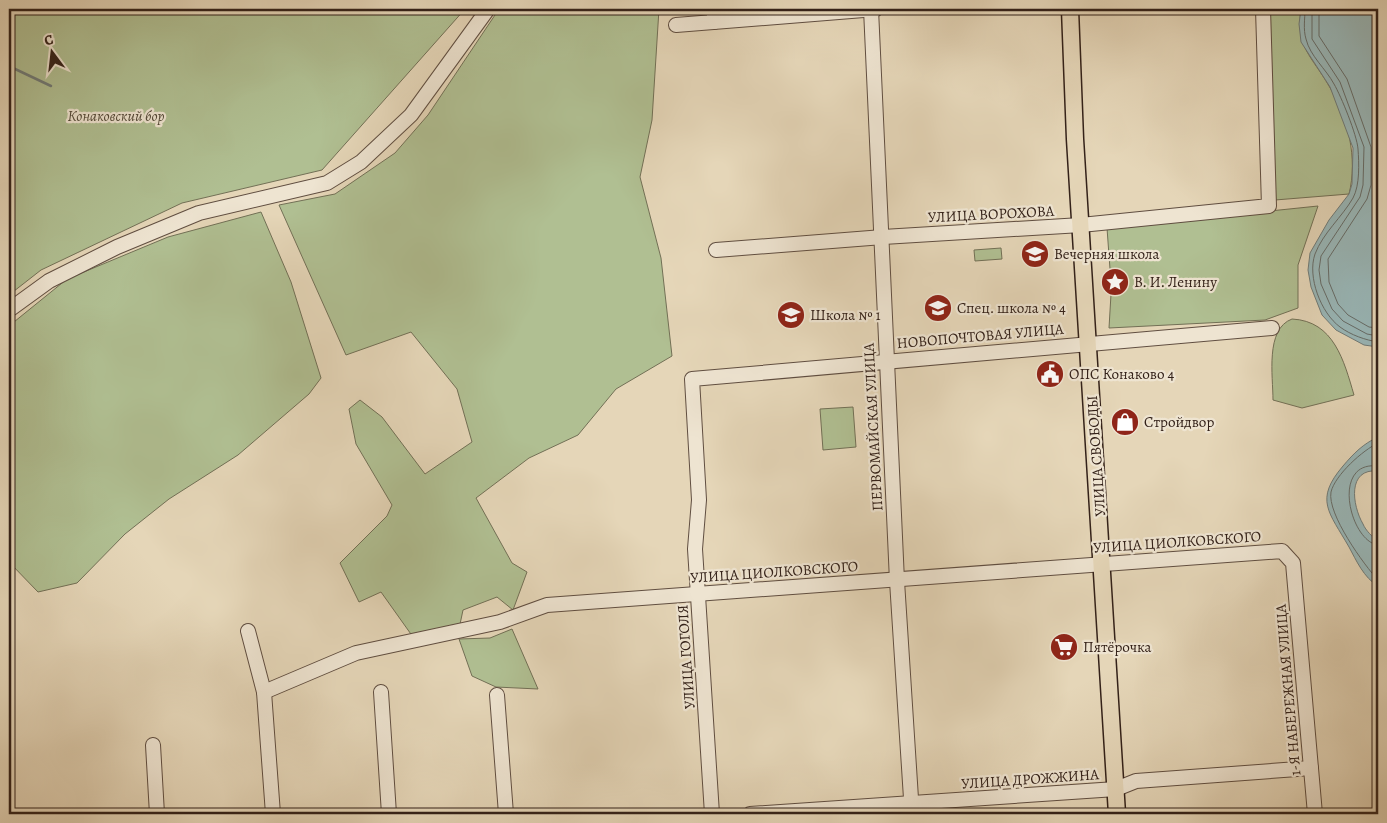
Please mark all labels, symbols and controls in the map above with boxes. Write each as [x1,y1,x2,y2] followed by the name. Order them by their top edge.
[28,28,78,78] north arrow
[42,30,56,50] text: С
[67,106,165,126] park label: Конаковский бор
[927,201,1055,227] street label: УЛИЦА ВОРОХОВА
[1020,239,1050,269] school or university icon: Вечерняя школа
[1054,244,1160,264] place label: Вечерняя школа
[1100,267,1130,297] place icon: В. И. Ленину
[1134,272,1217,292] place label: В. И. Ленину
[923,293,953,323] school or university icon: Спец. школа № 4
[957,298,1066,318] place label: Спец. школа № 4
[776,300,806,330] school or university icon: Школа № 1
[810,305,881,325] place label: Школа № 1
[896,319,1065,353] street label: НОВОПОЧТОВАЯ УЛИЦА
[859,342,887,511] street label: ПЕРВОМАЙСКАЯ УЛИЦА
[1035,359,1065,389] public building icon: ОПС Конаково 4
[1069,364,1175,384] place label: ОПС Конаково 4
[1082,395,1110,517] street label: УЛИЦА СВОБОДЫ
[1110,407,1140,437] shop icon: Стройдвор
[1144,412,1214,432] place label: Стройдвор
[1092,526,1262,558] street label: УЛИЦА ЦИОЛКОВСКОГО
[689,556,859,588] street label: УЛИЦА ЦИОЛКОВСКОГО
[1271,603,1305,777] street label: 1-Я НАБЕРЕЖНАЯ УЛИЦА
[672,604,700,710] street label: УЛИЦА ГОГОЛЯ
[1049,632,1079,662] supermarket icon: Пятёрочка
[1083,637,1152,657] place label: Пятёрочка
[960,764,1100,794] street label: УЛИЦА ДРОЖЖИНА

